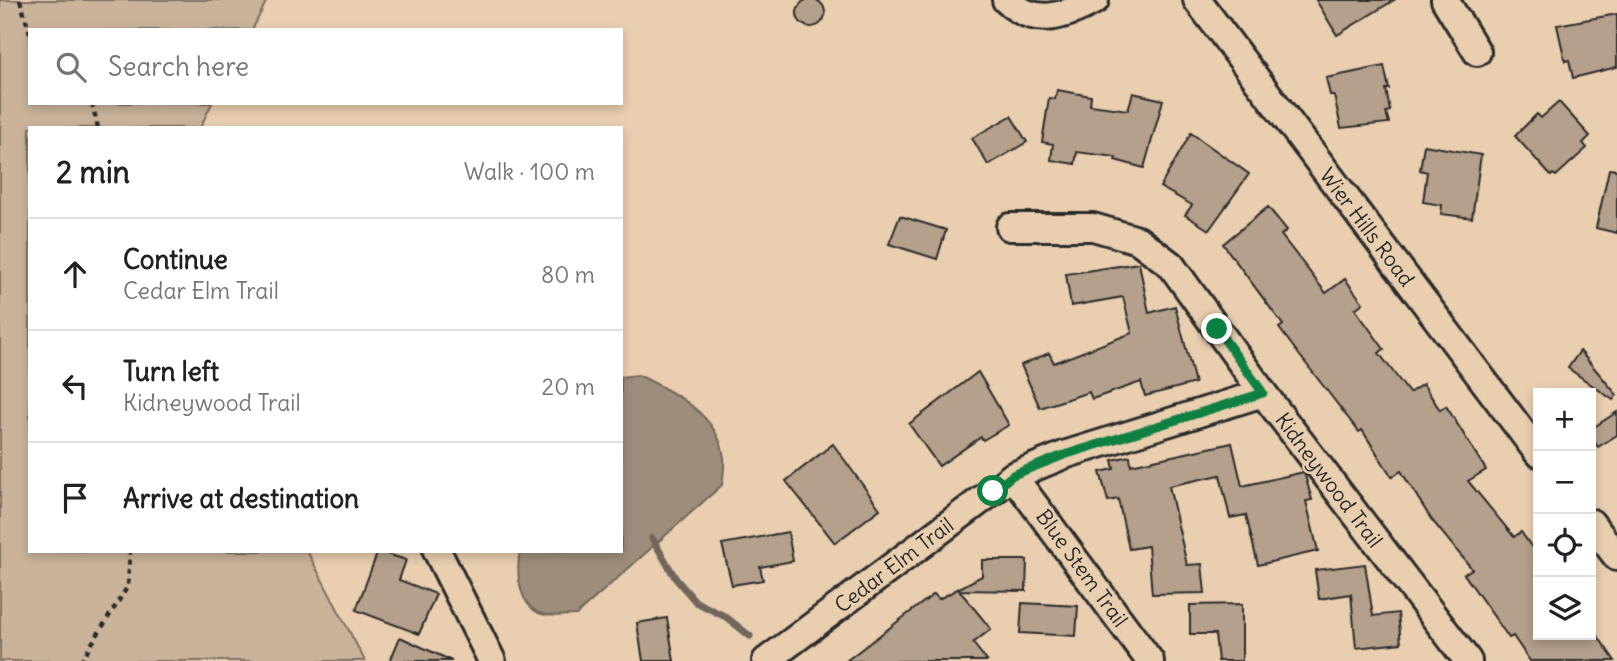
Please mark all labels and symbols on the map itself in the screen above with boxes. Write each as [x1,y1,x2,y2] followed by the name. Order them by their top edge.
[1314,162,1420,292] street label: Wier Hills Road
[1201,313,1232,344] route end
[1269,407,1389,553] street label: Kidneywood Trail
[977,475,1008,506] route start
[1030,504,1134,632] street label: Blue Stem Trail
[829,511,959,619] street label: Cedar Elm Trail

